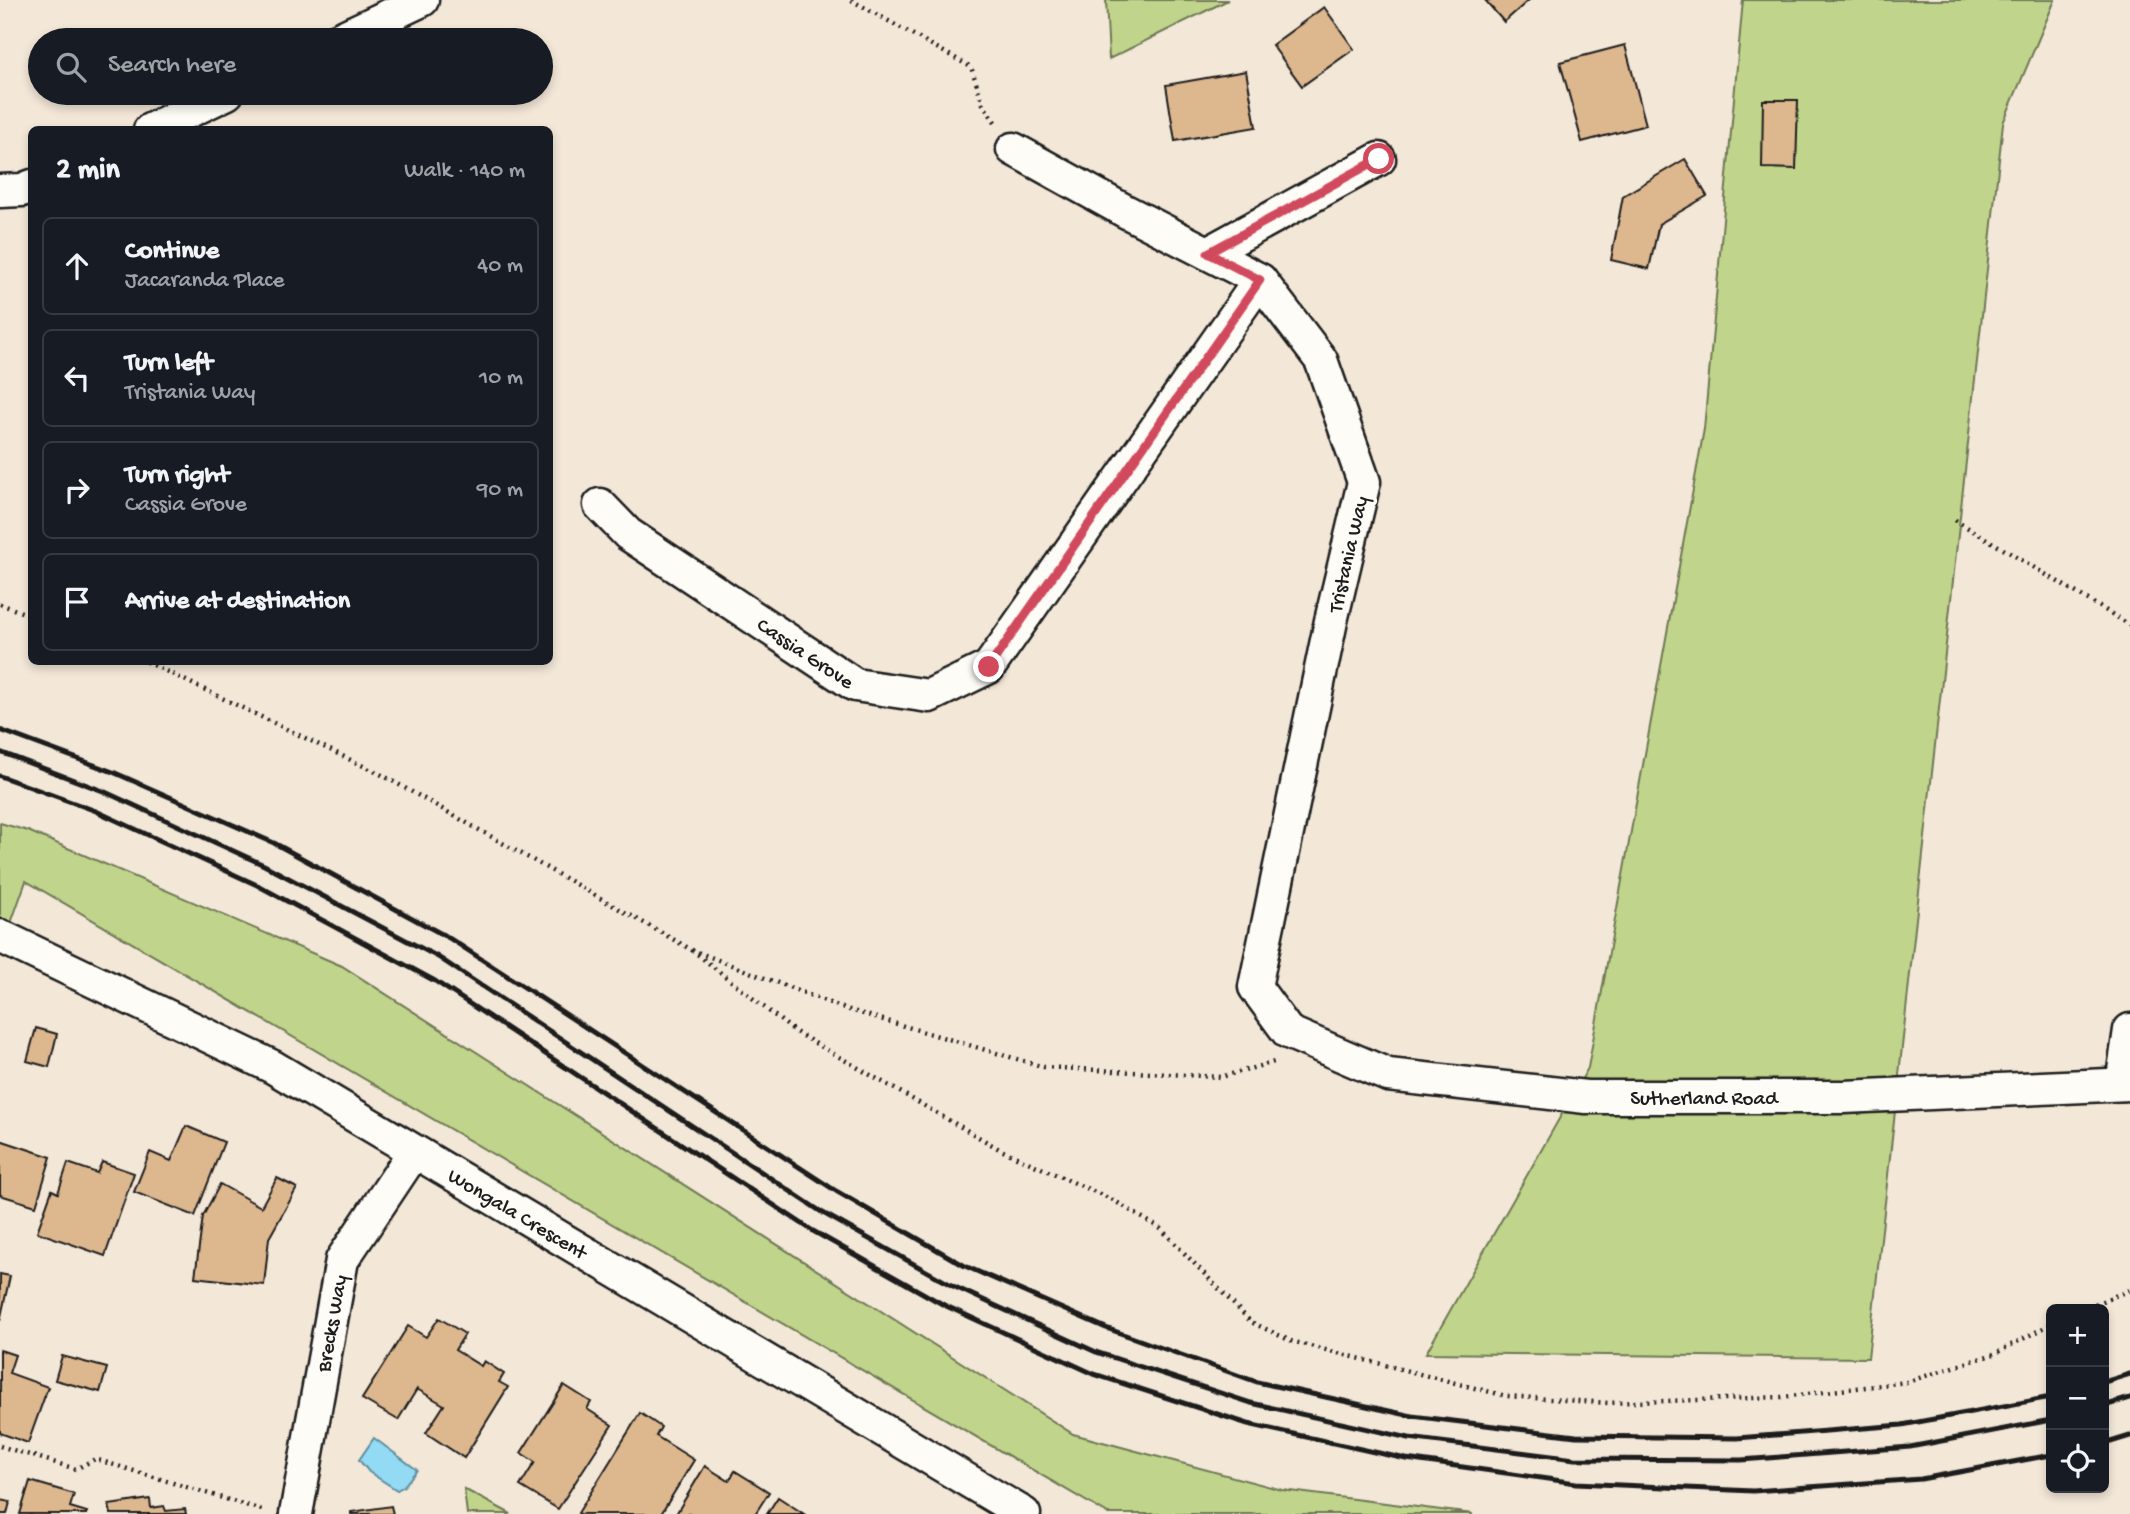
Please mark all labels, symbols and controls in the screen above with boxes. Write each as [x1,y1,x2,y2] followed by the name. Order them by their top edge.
[28,28,553,105] search box
[52,48,90,86] icon: search
[108,51,236,82] text: Search here
[1363,143,1394,174] route start
[56,154,120,189] text: 2 min
[404,158,525,185] text: Walk · 140 m
[125,237,219,268] text: Continue
[58,247,96,285] icon: ahead
[477,253,523,280] text: 40 m
[125,268,284,295] text: Jacaranda Place
[125,349,213,380] text: Turn left
[58,359,96,397] icon: left
[479,365,523,392] text: 10 m
[125,380,255,407] text: Tristania Way
[125,461,229,492] text: Turn right
[58,471,96,509] icon: right
[477,477,523,504] text: 90 m
[125,492,247,519] text: Cassia Grove
[1325,494,1376,617] street label: Tristania Way
[58,583,96,621] icon: arrive
[125,587,350,618] text: Arrive at destination
[751,614,858,697] street label: Cassia Grove
[973,651,1004,682] route end
[1630,1088,1779,1113] street label: Sutherland Road
[442,1165,592,1268] street label: Wongala Crescent
[313,1273,355,1375] street label: Brecks Way
[2046,1304,2109,1493] map controls
[2046,1304,2109,1367] button: +
[2046,1367,2109,1430] button: −
[2046,1430,2109,1493] button: locate

